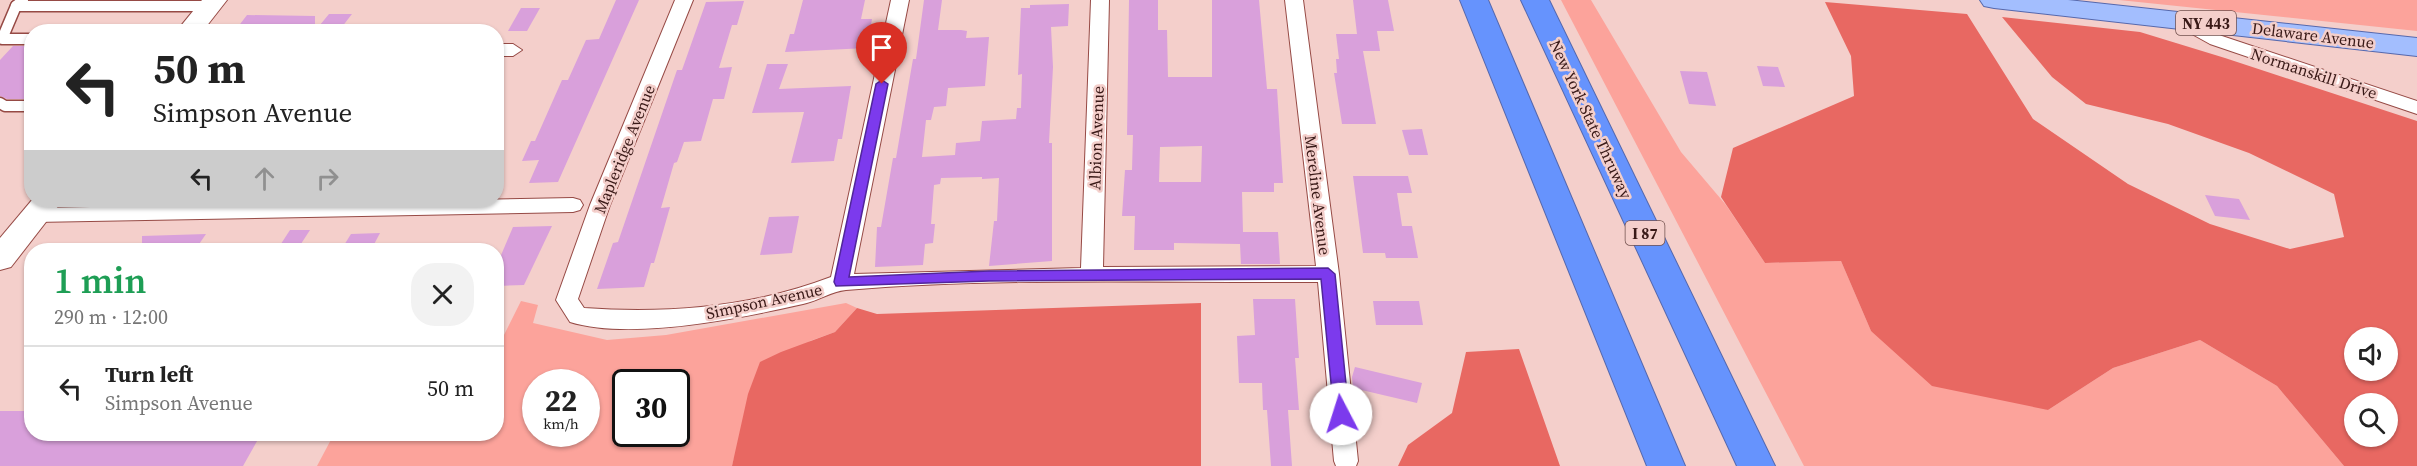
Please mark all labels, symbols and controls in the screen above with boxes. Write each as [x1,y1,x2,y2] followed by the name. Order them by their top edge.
[2176,11,2236,35] road number: NY 443
[2251,17,2375,53] street label: Delaware Avenue
[856,22,907,84] pin
[865,31,898,64] icon: arrive
[1544,36,1638,203] street label: New York State Thruway
[153,39,246,97] text: 50 m
[2248,42,2380,104] street label: Normanskill Drive
[54,48,132,126] icon: left
[588,81,660,217] street label: Mapleridge Avenue
[1083,86,1109,190] street label: Albion Avenue
[153,94,352,131] text: Simpson Avenue
[1300,134,1336,256] street label: Mereline Avenue
[185,162,218,195] icon: left
[248,162,281,195] icon: ahead
[311,162,344,195] icon: right
[1626,221,1664,245] road number: I 87
[54,256,146,305] text: 1 min
[411,263,474,326] button: close
[704,278,824,324] street label: Simpson Avenue
[54,303,168,331] text: 290 m · 12:00
[2344,327,2398,447] map controls
[2344,327,2398,381] button: sound
[105,359,193,389] text: Turn left
[612,369,690,447] speed limit sign: 30
[54,372,87,405] icon: left
[427,373,474,403] text: 50 m
[545,380,577,421] text: 22
[1309,382,1373,446] position arrow
[105,389,253,417] text: Simpson Avenue
[2344,393,2398,447] button: search
[543,413,579,434] text: km/h

